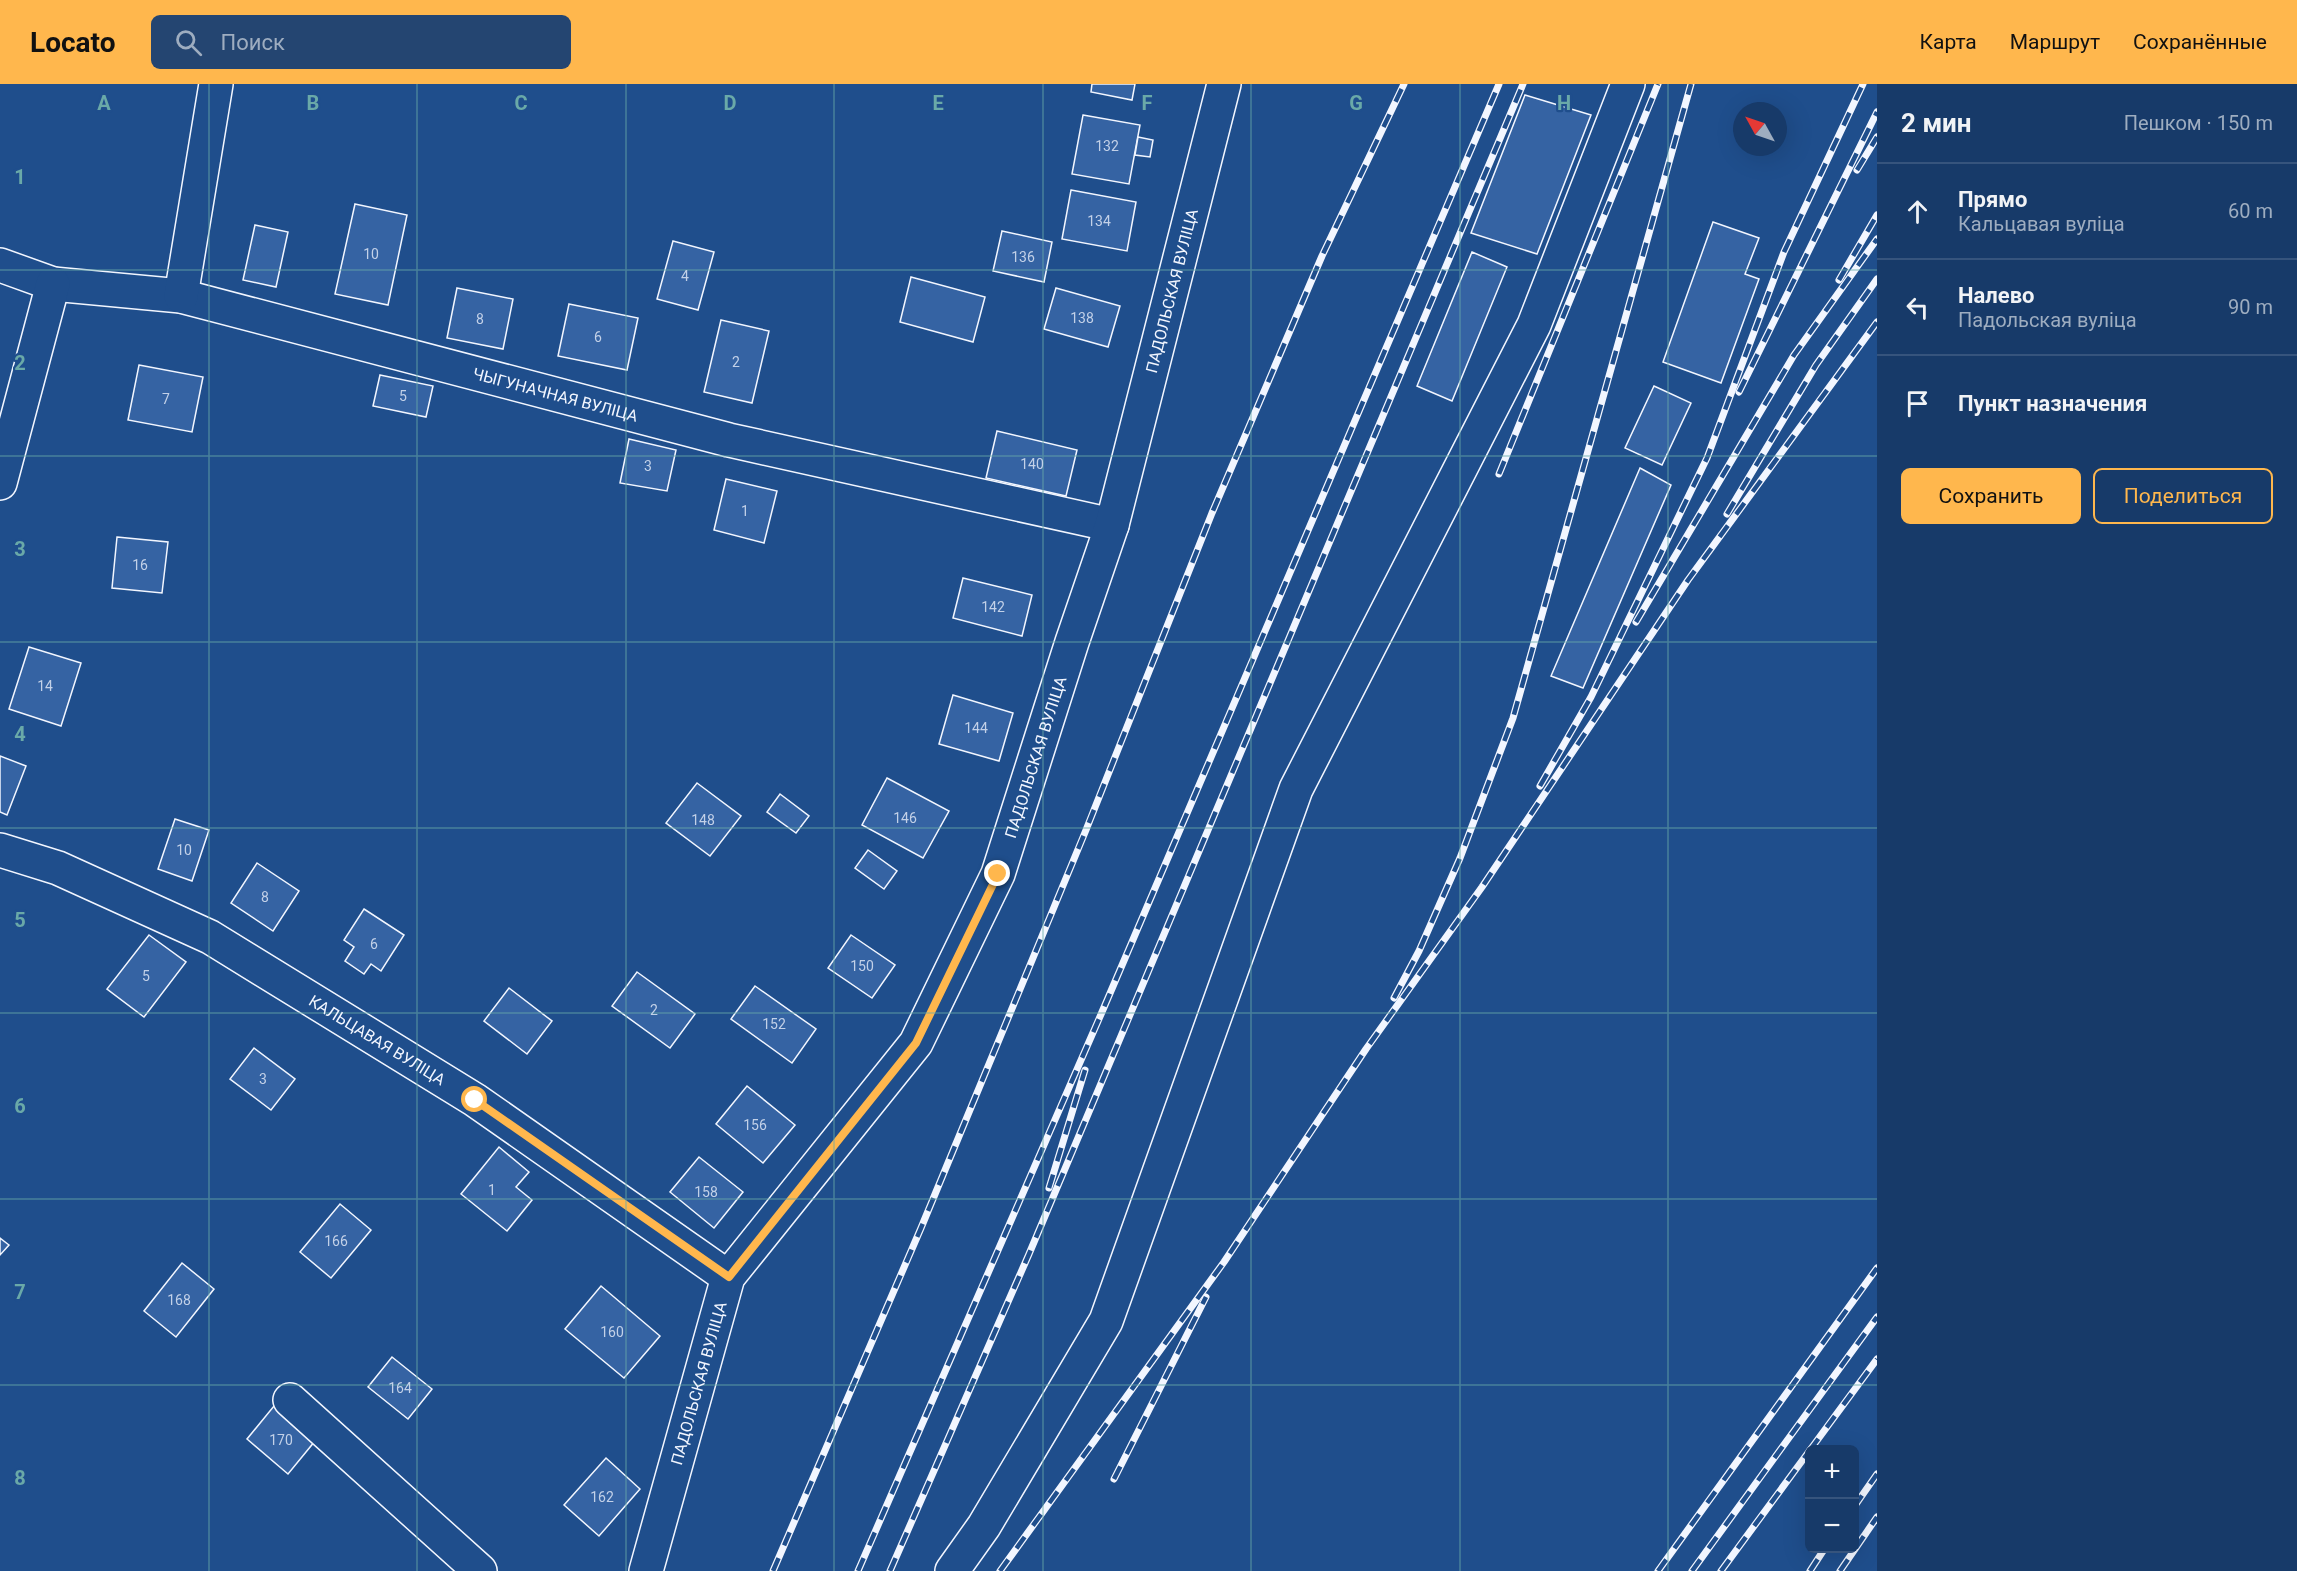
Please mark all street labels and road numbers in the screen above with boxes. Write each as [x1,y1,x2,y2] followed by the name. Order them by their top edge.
[1141,206,1202,375] street label: ПАДОЛЬСКАЯ ВУЛІЦА
[471,364,641,425] street label: ЧЫГУНАЧНАЯ ВУЛІЦА
[1001,673,1070,840] street label: ПАДОЛЬСКАЯ ВУЛІЦА
[306,991,449,1089] street label: КАЛЬЦАВАЯ ВУЛІЦА
[667,1299,730,1467] street label: ПАДОЛЬСКАЯ ВУЛІЦА

